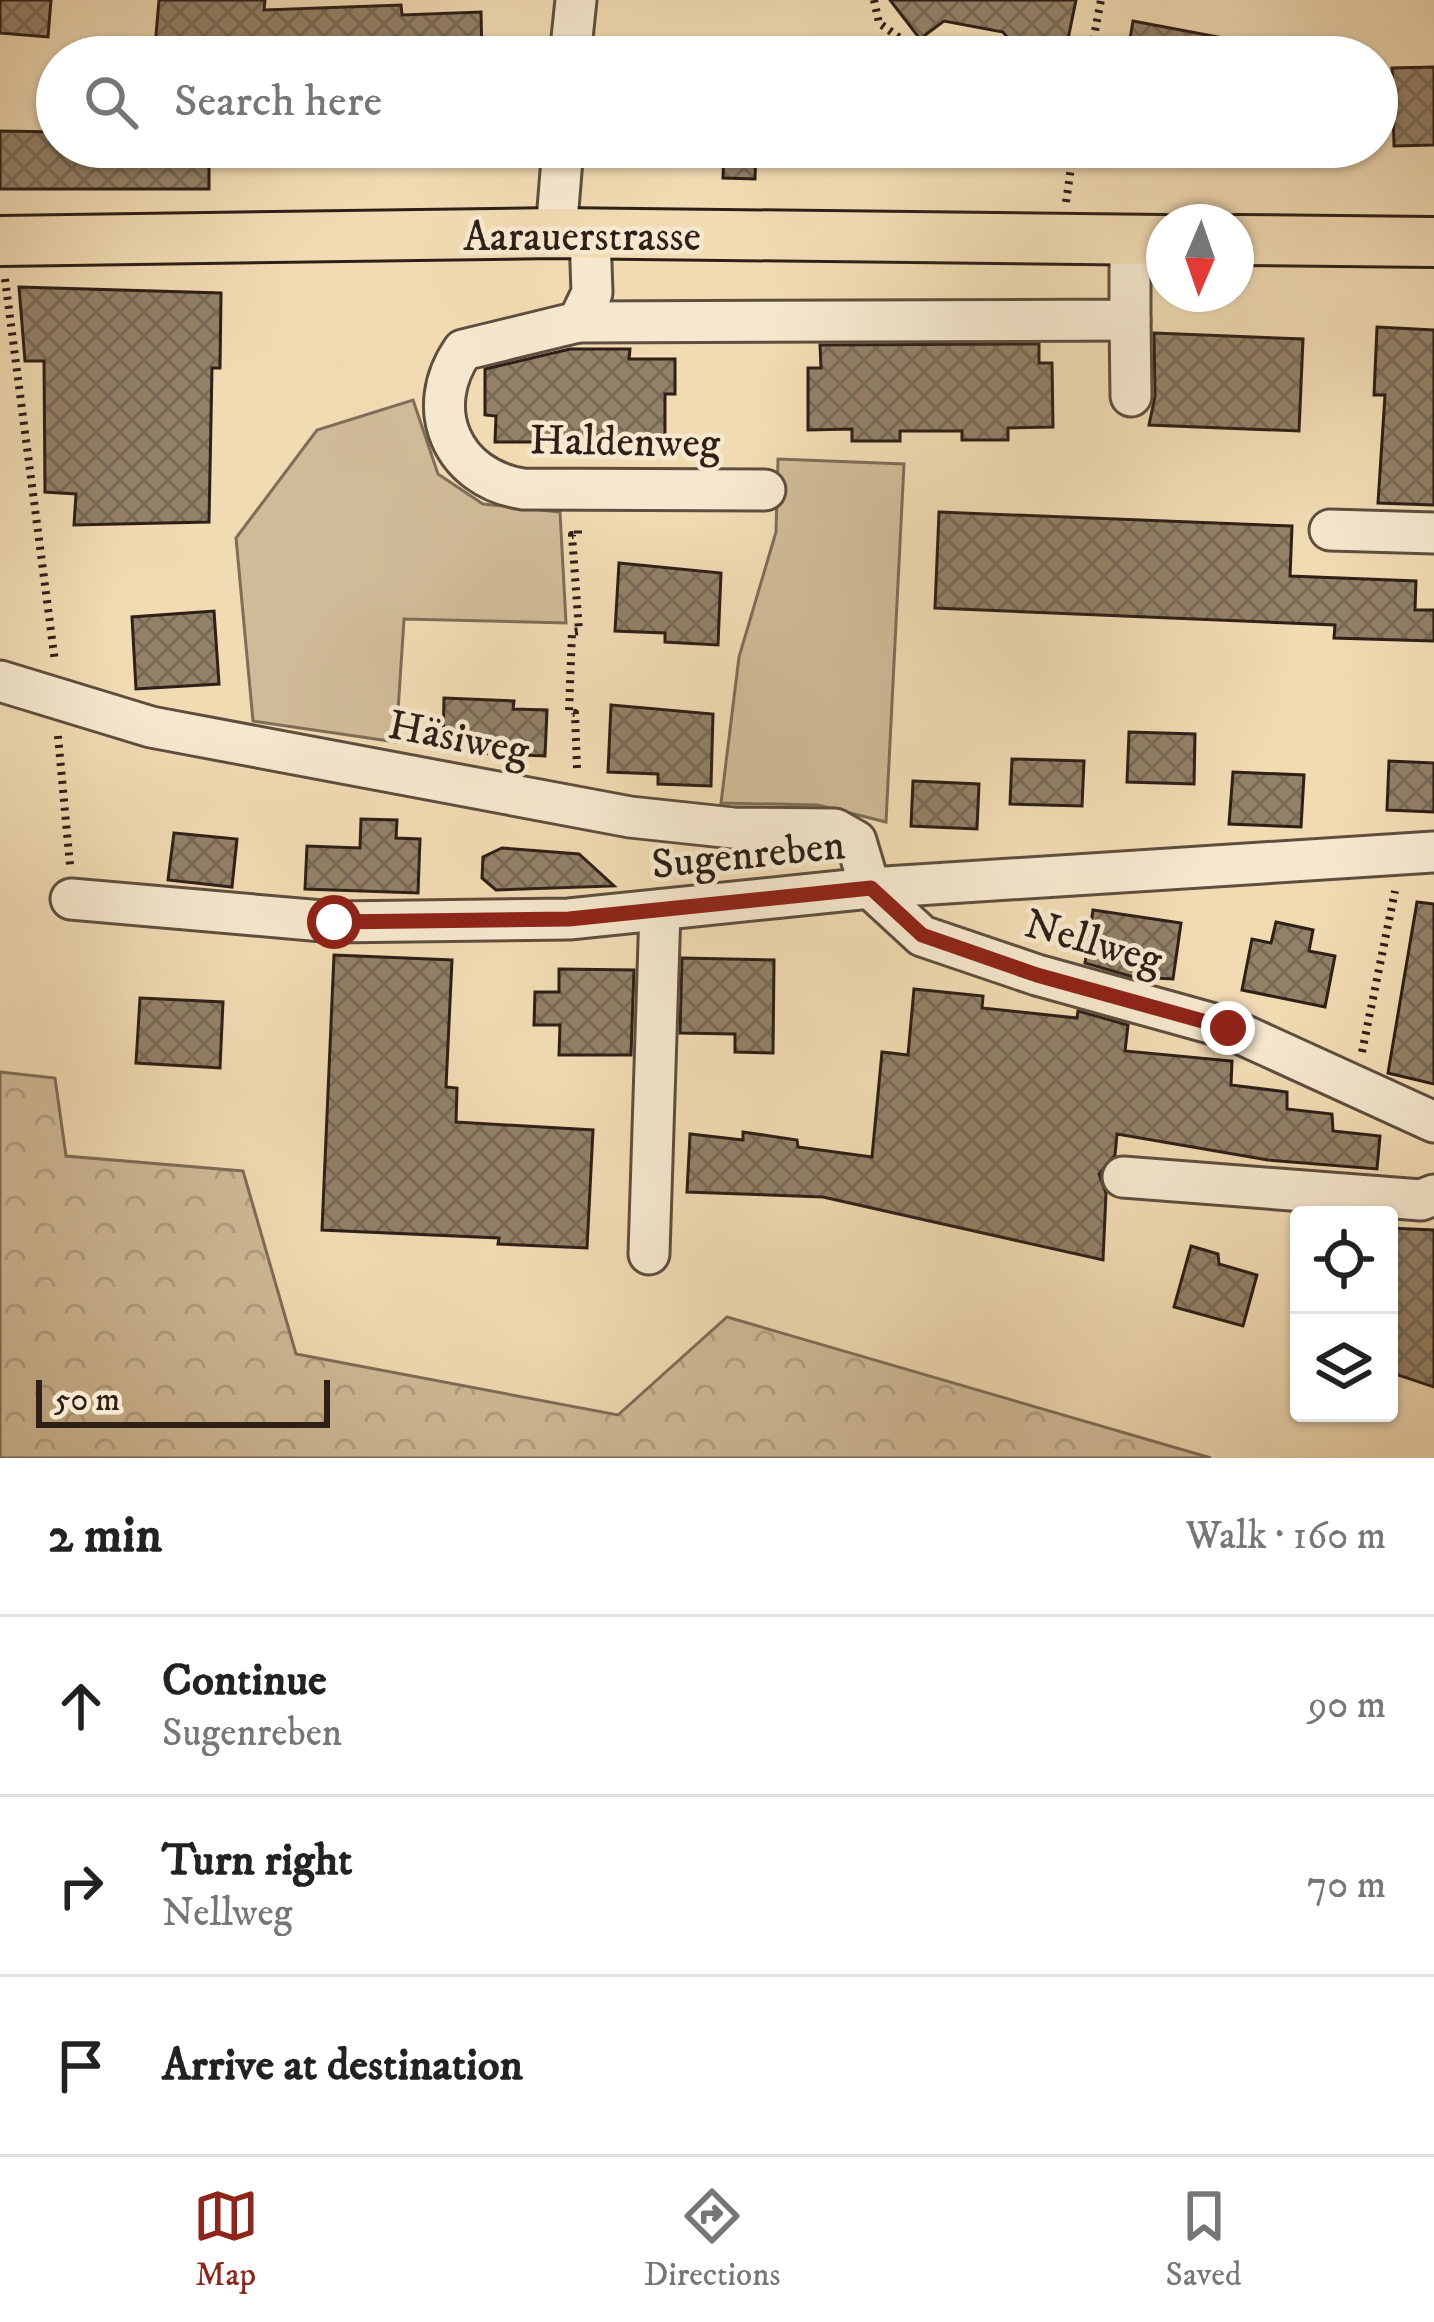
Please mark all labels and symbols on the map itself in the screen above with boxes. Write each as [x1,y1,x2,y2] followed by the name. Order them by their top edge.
[1146,204,1254,312] north arrow
[463,212,701,264] street label: Aarauerstrasse
[529,415,721,471] street label: Haldenweg
[383,700,534,778] street label: Häsiweg
[649,820,848,892] street label: Sugenreben
[307,895,361,949] route start
[1018,899,1168,987] street label: Nellweg
[1201,1001,1255,1055] route end
[36,1374,330,1427] scale bar

